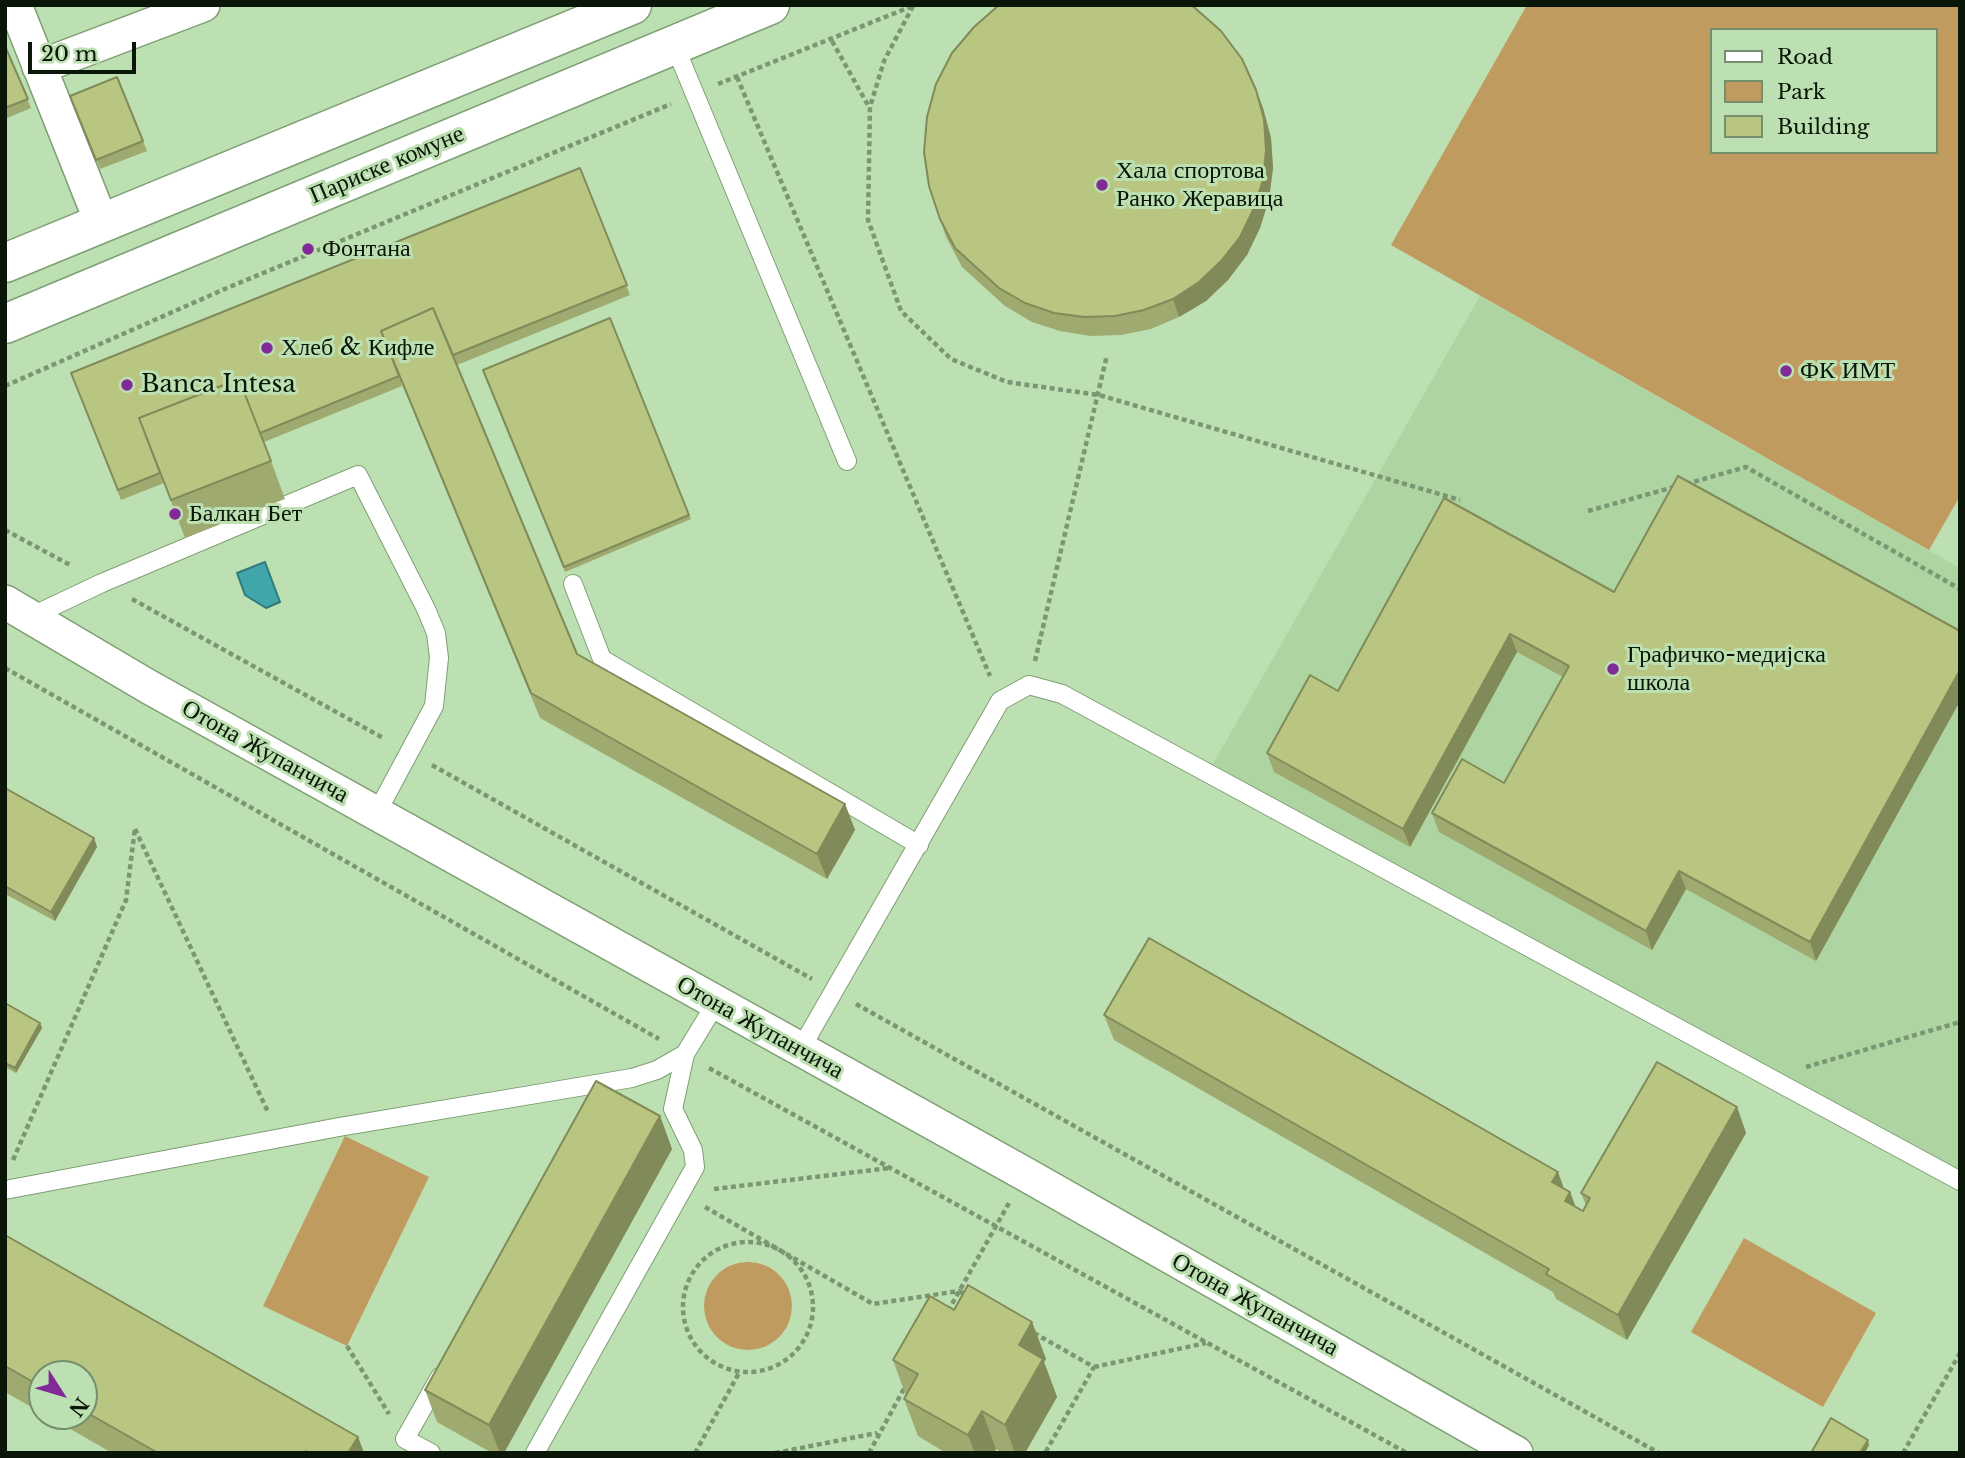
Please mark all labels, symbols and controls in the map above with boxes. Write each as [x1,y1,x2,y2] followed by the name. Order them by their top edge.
[32,28,140,72] scale bar
[1710,28,1937,154] legend
[41,41,98,67] text: 20 m
[1777,44,1833,70] text: Road
[1777,79,1826,105] text: Park
[1777,114,1869,140] text: Building
[306,120,468,210] street label: Париске комуне
[1116,157,1283,213] place label: Хала спортова Ранко Жеравица
[1094,177,1110,193] marker: Хала спортова Ранко Жеравица
[322,235,411,263] place label: Фонтана
[300,241,316,257] marker: Фонтана
[281,334,434,362] place label: Хлеб & Кифле
[259,340,275,356] marker: Хлеб & Кифле
[1800,357,1895,385] place label: ФК ИМТ
[1778,363,1794,379] marker: ФК ИМТ
[141,371,296,399] place label: Banca Intesa
[119,377,135,393] marker: Banca Intesa
[189,500,302,528] place label: Балкан Бет
[167,506,183,522] marker: Балкан Бет
[1627,641,1826,697] place label: Графичко-медијска школа
[1605,661,1621,677] marker: Графичко-медијска школа
[177,694,353,810] street label: Отона Жупанчича
[672,970,848,1086] street label: Отона Жупанчича
[1167,1247,1343,1363] street label: Отона Жупанчича
[28,1360,98,1430] north arrow
[64,1393,93,1421] text: N

